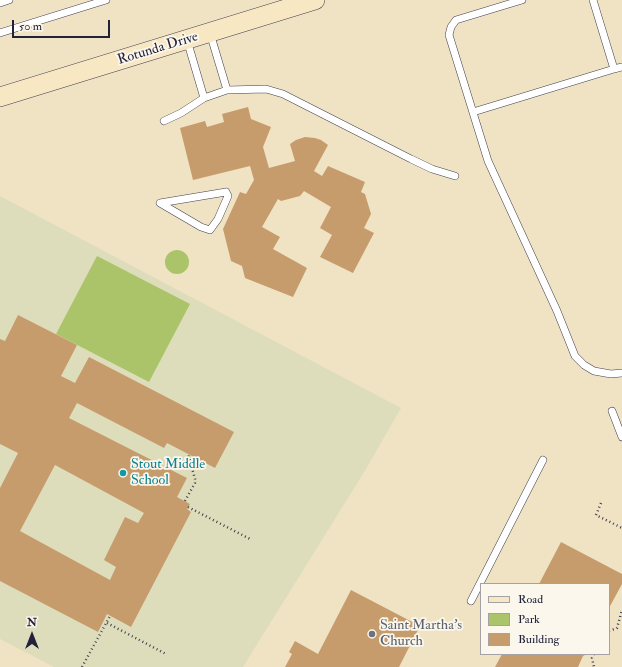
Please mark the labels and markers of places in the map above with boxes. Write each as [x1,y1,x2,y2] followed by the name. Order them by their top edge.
[131,457,205,490] place label: Stout Middle School
[118,468,128,478] marker: Stout Middle School
[380,618,462,650] place label: Saint Martha’s Church
[367,629,377,639] marker: Saint Martha’s Church

